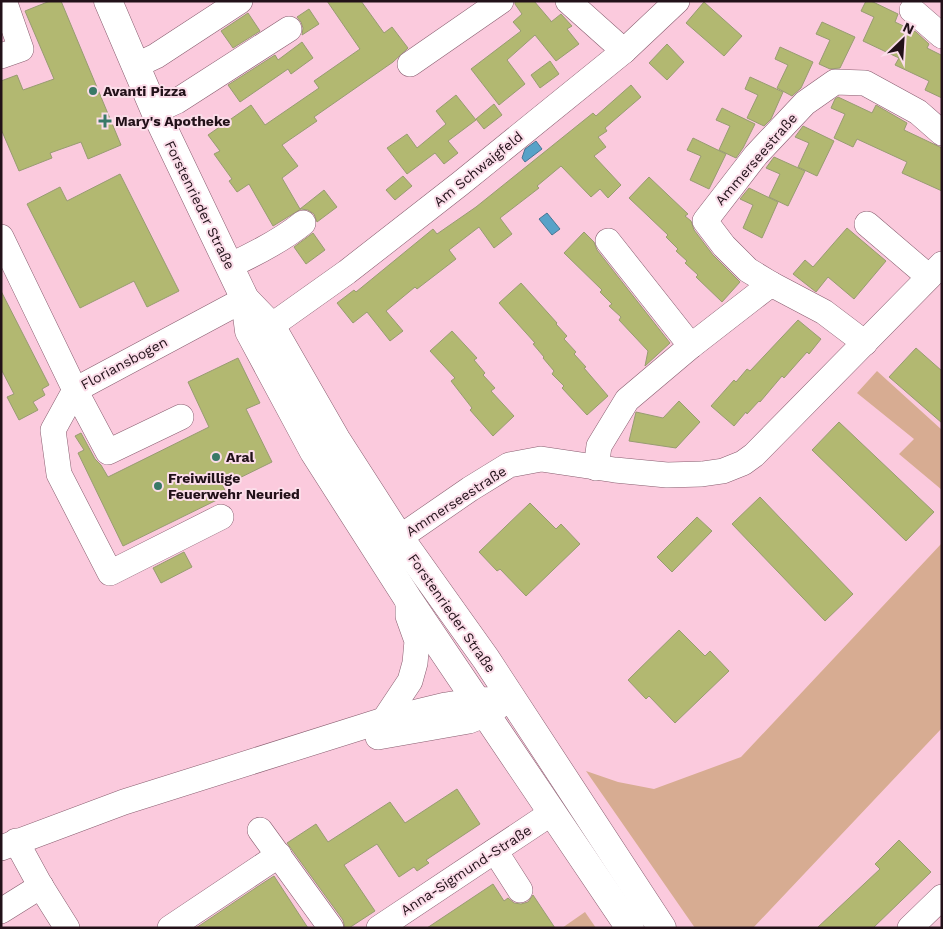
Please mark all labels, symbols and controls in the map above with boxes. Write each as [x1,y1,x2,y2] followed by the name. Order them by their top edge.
[878,15,928,65] north arrow
[900,19,917,38] text: N
[103,83,187,99] place label: Avanti Pizza
[87,85,99,97] marker: Avanti Pizza
[712,110,800,208] street label: Ammerseestraße
[115,113,230,129] place label: Mary's Apotheke
[99,115,111,127] marker: Mary's Apotheke
[430,128,526,210] street label: Am Schwaigfeld
[162,138,238,272] street label: Forstenrieder Straße
[78,333,170,393] street label: Floriansbogen
[226,449,255,465] place label: Aral
[210,451,222,463] marker: Aral
[403,463,509,539] street label: Ammerseestraße
[168,470,300,502] place label: Freiwillige Feuerwehr Neuried
[152,480,164,492] marker: Freiwillige Feuerwehr Neuried
[405,551,499,675] street label: Forstenrieder Straße
[398,822,534,918] street label: Anna-Sigmund-Straße

